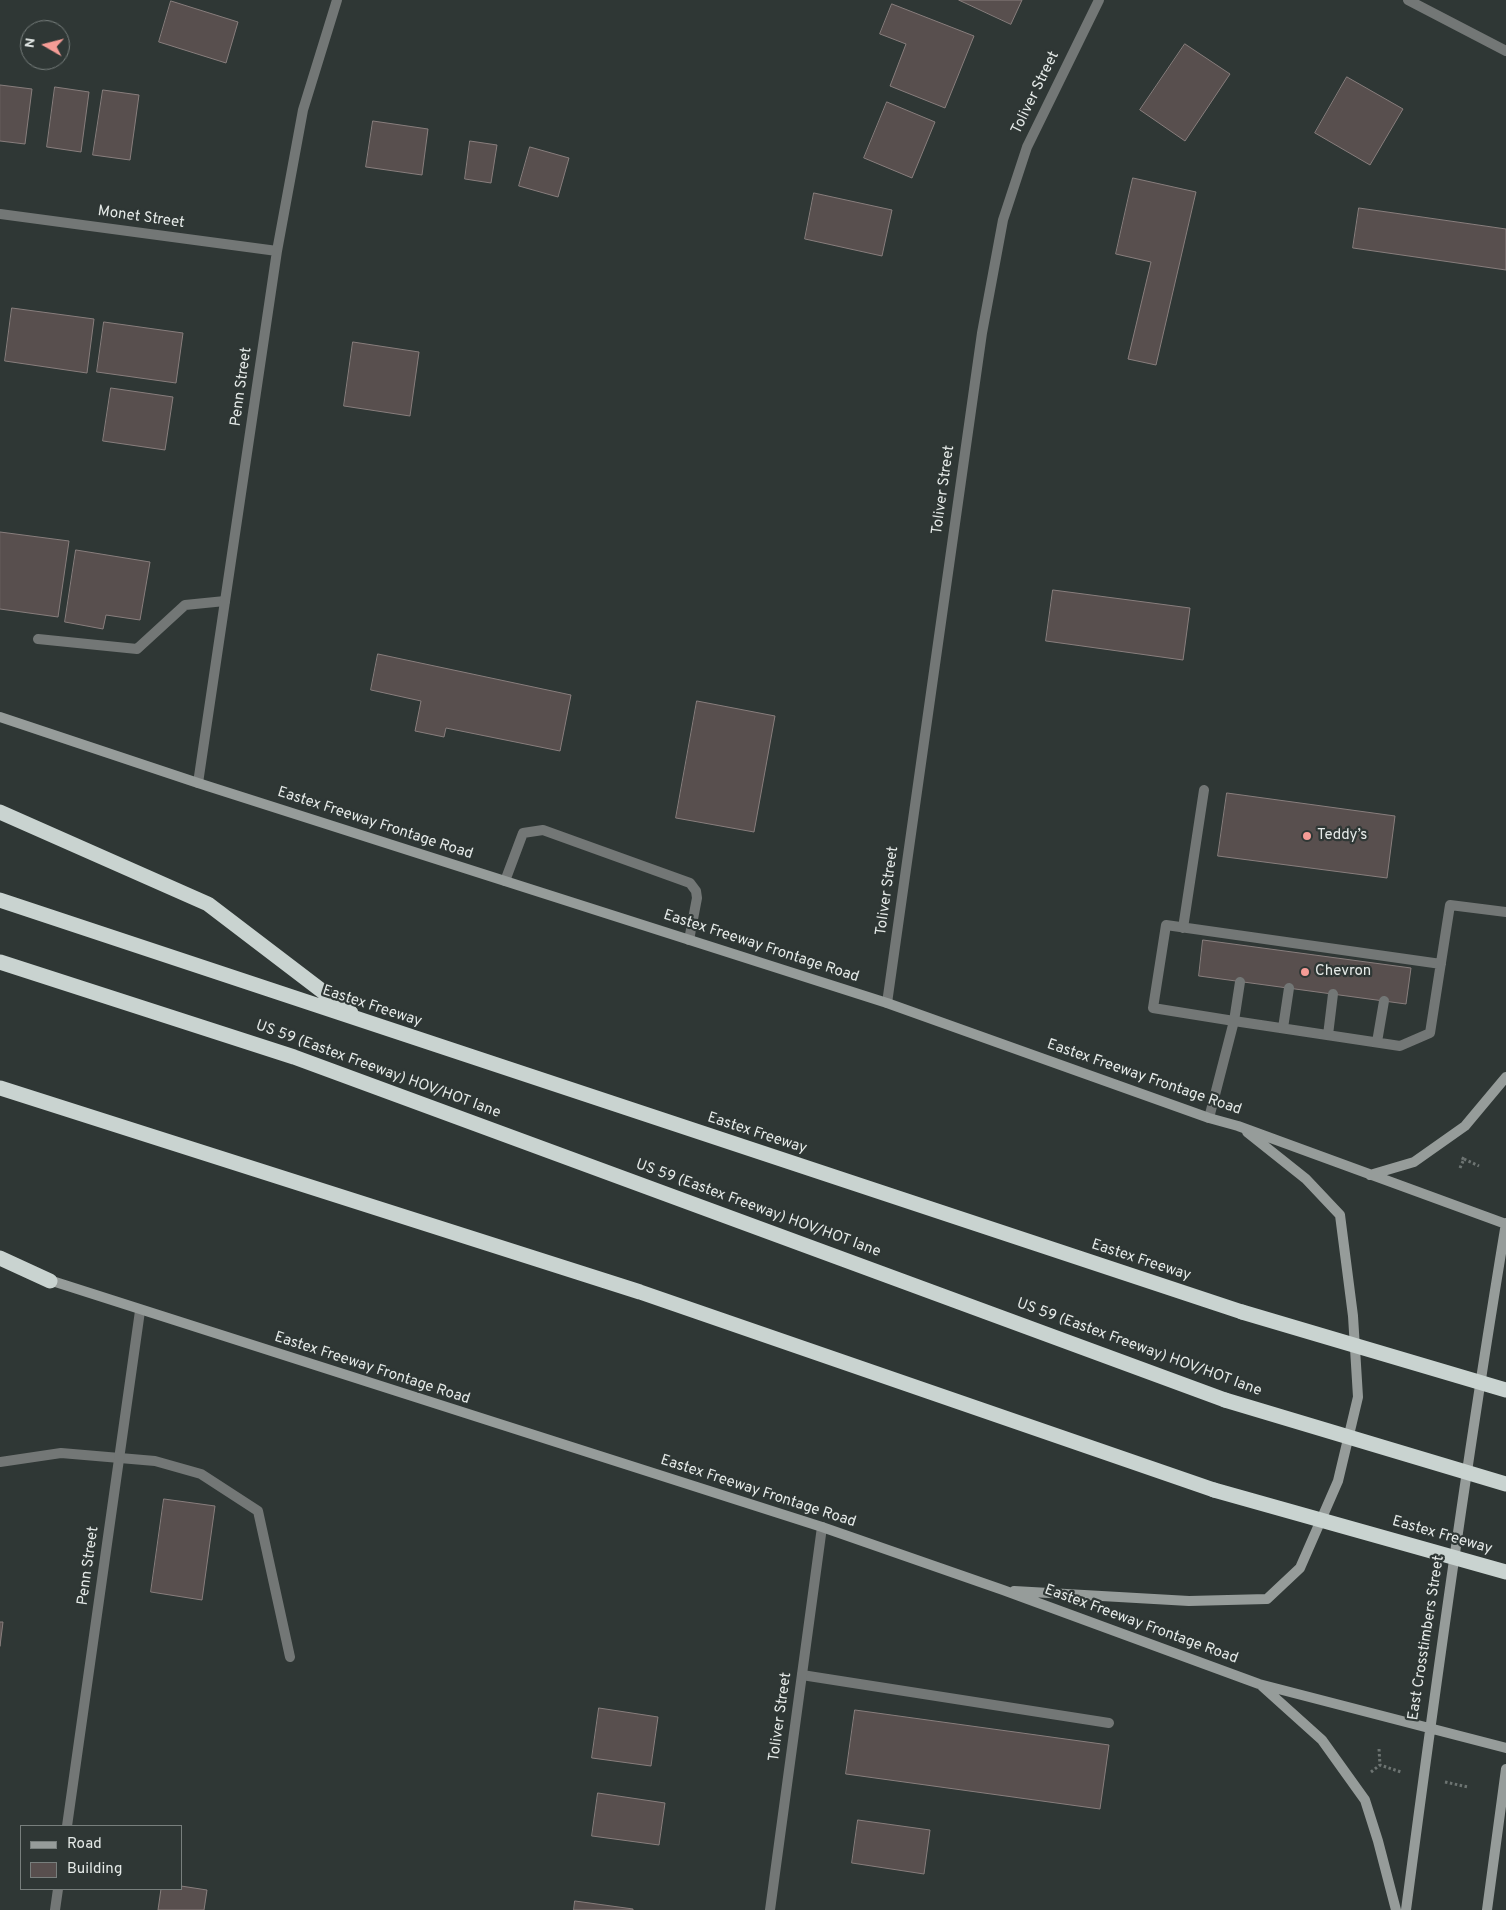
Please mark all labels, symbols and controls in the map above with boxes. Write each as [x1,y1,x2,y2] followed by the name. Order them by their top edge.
[20,20,70,70] north arrow
[22,37,40,49] text: N
[1008,49,1064,137] street label: Toliver Street
[96,203,186,233] street label: Monet Street
[228,346,256,428] street label: Penn Street
[929,444,959,536] street label: Toliver Street
[275,784,475,864] street label: Eastex Freeway Frontage Road
[1317,827,1367,845] place label: Teddy’s
[1301,830,1313,842] marker: Teddy’s
[873,845,903,937] street label: Toliver Street
[661,907,861,987] street label: Eastex Freeway Frontage Road
[1315,963,1371,981] place label: Chevron
[1299,966,1311,978] marker: Chevron
[320,982,424,1032] street label: Eastex Freeway
[253,1017,503,1123] street label: US 59 (Eastex Freeway) HOV/HOT lane
[1044,1036,1244,1120] street label: Eastex Freeway Frontage Road
[705,1109,809,1159] street label: Eastex Freeway
[633,1156,883,1262] street label: US 59 (Eastex Freeway) HOV/HOT lane
[1089,1236,1193,1286] street label: Eastex Freeway
[1014,1295,1264,1401] street label: US 59 (Eastex Freeway) HOV/HOT lane
[272,1329,472,1409] street label: Eastex Freeway Frontage Road
[658,1452,858,1532] street label: Eastex Freeway Frontage Road
[1390,1513,1494,1559] street label: Eastex Freeway
[75,1525,103,1607] street label: Penn Street
[1405,1554,1449,1722] street label: East Crosstimbers Street
[1042,1582,1240,1668] street label: Eastex Freeway Frontage Road
[766,1671,796,1763] street label: Toliver Street
[20,1825,182,1890] legend
[67,1835,102,1854] text: Road
[67,1860,122,1879] text: Building

